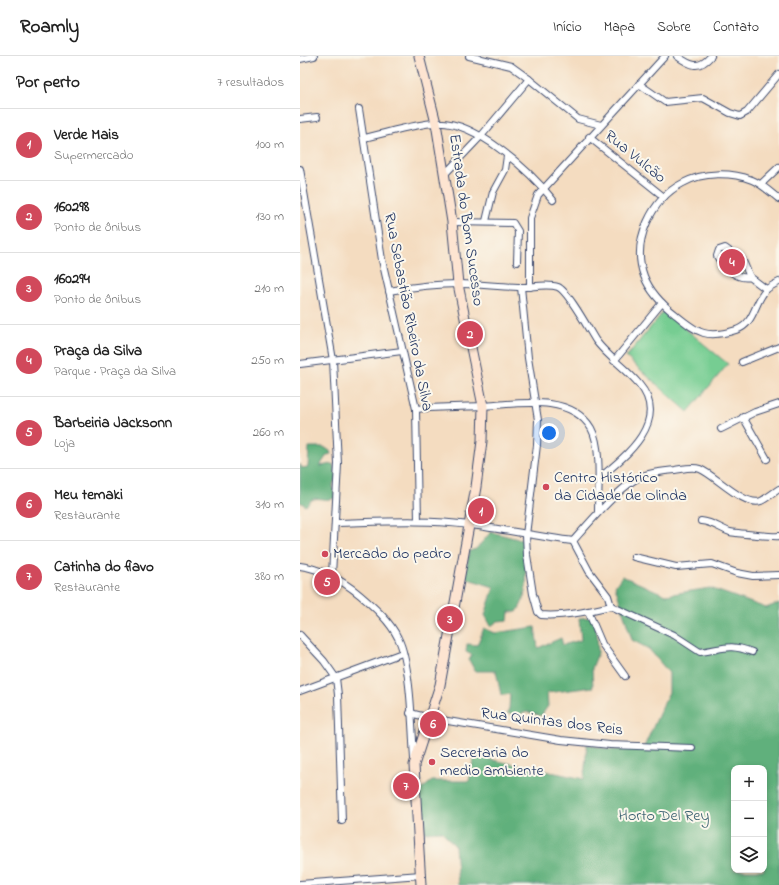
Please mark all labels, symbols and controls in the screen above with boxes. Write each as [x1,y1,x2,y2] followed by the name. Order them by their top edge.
[20,14,79,41] text: Roamly
[553,17,582,38] text: Início
[604,17,635,38] text: Mapa
[657,17,691,38] text: Sobre
[713,17,759,38] text: Contato
[16,70,80,95] text: Por perto
[217,73,284,92] text: 7 resultados
[54,124,119,146] text: Verde Mais
[599,125,671,189] street label: Rua Vulcão
[442,132,490,308] street label: Estrada do Bom Sucesso
[27,135,31,154] text: 1
[255,135,284,154] text: 100 m
[54,146,133,165] text: Supermercado
[54,196,89,218] text: 160298
[26,207,32,226] text: 2
[256,207,284,226] text: 130 m
[377,211,439,413] street label: Rua Sebastião Ribeiro da Silva
[54,218,141,237] text: Ponto de ônibus
[719,247,745,277] pin: 4
[54,268,90,290] text: 160294
[26,279,32,298] text: 3
[254,279,284,298] text: 210 m
[54,290,141,309] text: Ponto de ônibus
[457,319,483,349] pin: 2
[54,340,142,362] text: Praça da Silva
[26,351,32,370] text: 4
[251,351,284,370] text: 250 m
[54,362,176,381] text: Parque · Praça da Silva
[54,412,172,434] text: Barbeiria Jacksonn
[25,423,33,442] text: 5
[253,423,284,442] text: 260 m
[539,423,559,443] your location
[54,434,75,453] text: Loja
[554,466,687,508] place label: Centro Histórico da Cidade de Olinda
[541,482,551,492] marker: Centro Histórico da Cidade de Olinda
[54,484,123,506] text: Meu temaki
[26,495,32,514] text: 6
[256,495,284,514] text: 310 m
[468,496,494,526] pin: 1
[54,506,120,525] text: Restaurante
[333,542,451,566] place label: Mercado do pedro
[320,549,330,559] marker: Mercado do pedro
[54,556,154,578] text: Catinha do flavo
[26,567,32,586] text: 7
[255,567,284,586] text: 380 m
[314,567,340,597] pin: 5
[54,578,120,597] text: Restaurante
[437,604,463,634] pin: 3
[479,701,625,743] street label: Rua Quintas dos Reis
[420,709,446,739] pin: 6
[440,741,545,783] place label: Secretaria do medio ambiente
[427,757,437,767] marker: Secretaria do medio ambiente
[731,765,767,873] map controls
[731,765,767,801] button: +
[393,771,419,801] pin: 7
[731,801,767,837] button: −
[619,804,709,828] park label: Horto Del Rey
[731,837,767,873] button: layers

